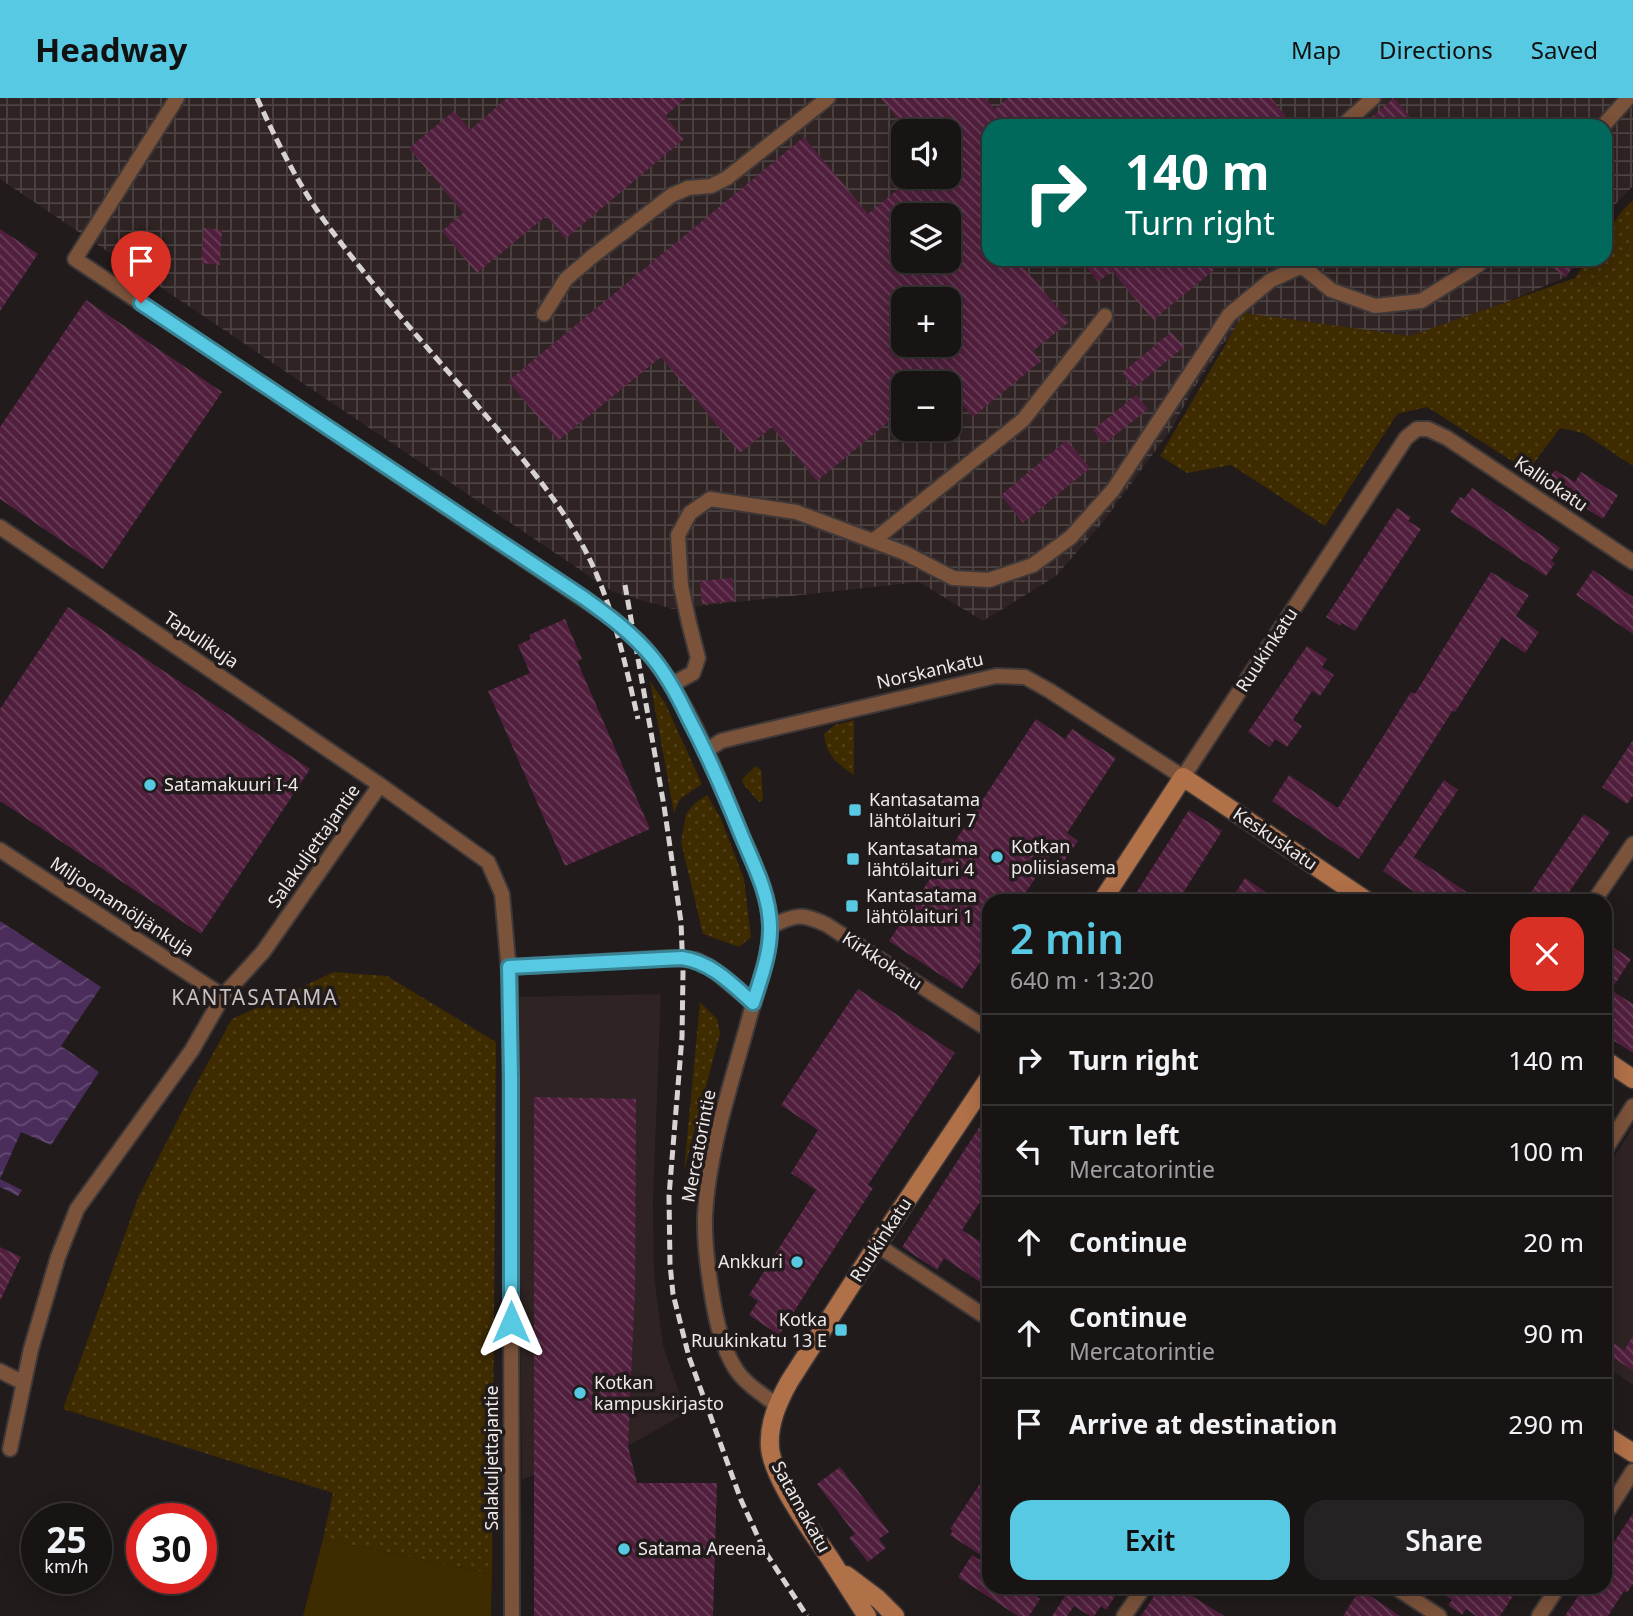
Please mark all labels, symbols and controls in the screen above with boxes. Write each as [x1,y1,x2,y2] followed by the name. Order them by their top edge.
[35,27,187,72] text: Headway
[1291,33,1341,66] text: Map
[1379,33,1493,66] text: Directions
[1531,33,1598,66] text: Saved
[891,119,961,441] map controls
[891,119,961,189] button: sound
[1125,138,1270,204] text: 140 m
[1010,147,1101,238] icon: right
[1125,201,1275,244] text: Turn right
[891,203,961,273] button: layers
[111,231,171,303] pin
[122,242,160,280] icon: arrive
[891,287,961,357] button: +
[891,371,961,441] button: −
[1510,450,1593,516] street label: Kalliokatu
[1230,603,1302,696] street label: Ruukinkatu
[159,605,244,673] street label: Tapulikuja
[874,646,985,694] street label: Norskankatu
[164,772,298,796] place label: Satamakuuri I-4
[142,777,158,793] marker: Satamakuuri I-4
[262,779,365,912] street label: Salakuljettajantie
[869,787,980,832] place label: Kantasatama lähtölaituri 7
[1229,801,1322,875] street label: Keskuskatu
[847,802,863,818] marker: Kantasatama lähtölaituri 7
[1011,834,1116,879] place label: Kotkan poliisiasema
[867,836,978,881] place label: Kantasatama lähtölaituri 4
[989,849,1005,865] marker: Kotkan poliisiasema
[46,851,199,962] street label: Miljoonamöljänkuja
[845,851,861,867] marker: Kantasatama lähtölaituri 4
[866,883,977,928] place label: Kantasatama lähtölaituri 1
[844,898,860,914] marker: Kantasatama lähtölaituri 1
[1010,909,1124,966] text: 2 min
[1510,917,1584,991] button: close
[838,925,927,995] street label: Kirkkokatu
[1010,964,1154,996] text: 640 m · 13:20
[171,983,339,1011] district label: KANTASATAMA
[1010,1041,1048,1079] icon: right
[1069,1042,1199,1078] text: Turn right
[1508,1042,1584,1078] text: 140 m
[675,1087,721,1204] street label: Mercatorintie
[1069,1117,1180,1153] text: Turn left
[1010,1132,1048,1170] icon: left
[1508,1133,1584,1169] text: 100 m
[1069,1153,1215,1185] text: Mercatorintie
[844,1193,916,1286] street label: Ruukinkatu
[1010,1223,1048,1261] icon: ahead
[1069,1224,1187,1260] text: Continue
[1523,1224,1584,1260] text: 20 m
[718,1249,783,1273] place label: Ankkuri
[789,1254,805,1270] marker: Ankkuri
[474,1285,548,1359] position arrow
[1069,1299,1187,1335] text: Continue
[691,1307,827,1352] place label: Kotka Ruukinkatu 13 E
[1010,1314,1048,1352] icon: ahead
[1523,1315,1584,1351] text: 90 m
[833,1322,849,1338] marker: Kotka Ruukinkatu 13 E
[1069,1335,1215,1367] text: Mercatorintie
[594,1370,724,1415] place label: Kotkan kampuskirjasto
[479,1385,503,1531] street label: Salakuljettajantie
[572,1385,588,1401] marker: Kotkan kampuskirjasto
[1010,1405,1048,1443] icon: arrive
[1069,1406,1338,1442] text: Arrive at destination
[1508,1406,1584,1442] text: 290 m
[767,1457,837,1556] street label: Satamakatu
[1010,1500,1290,1580] button: Exit
[1304,1500,1584,1580] button: Share
[126,1503,217,1594] speed limit sign: 30
[46,1516,87,1563] text: 25
[638,1536,766,1560] place label: Satama Areena
[616,1541,632,1557] marker: Satama Areena
[44,1554,89,1578] text: km/h

